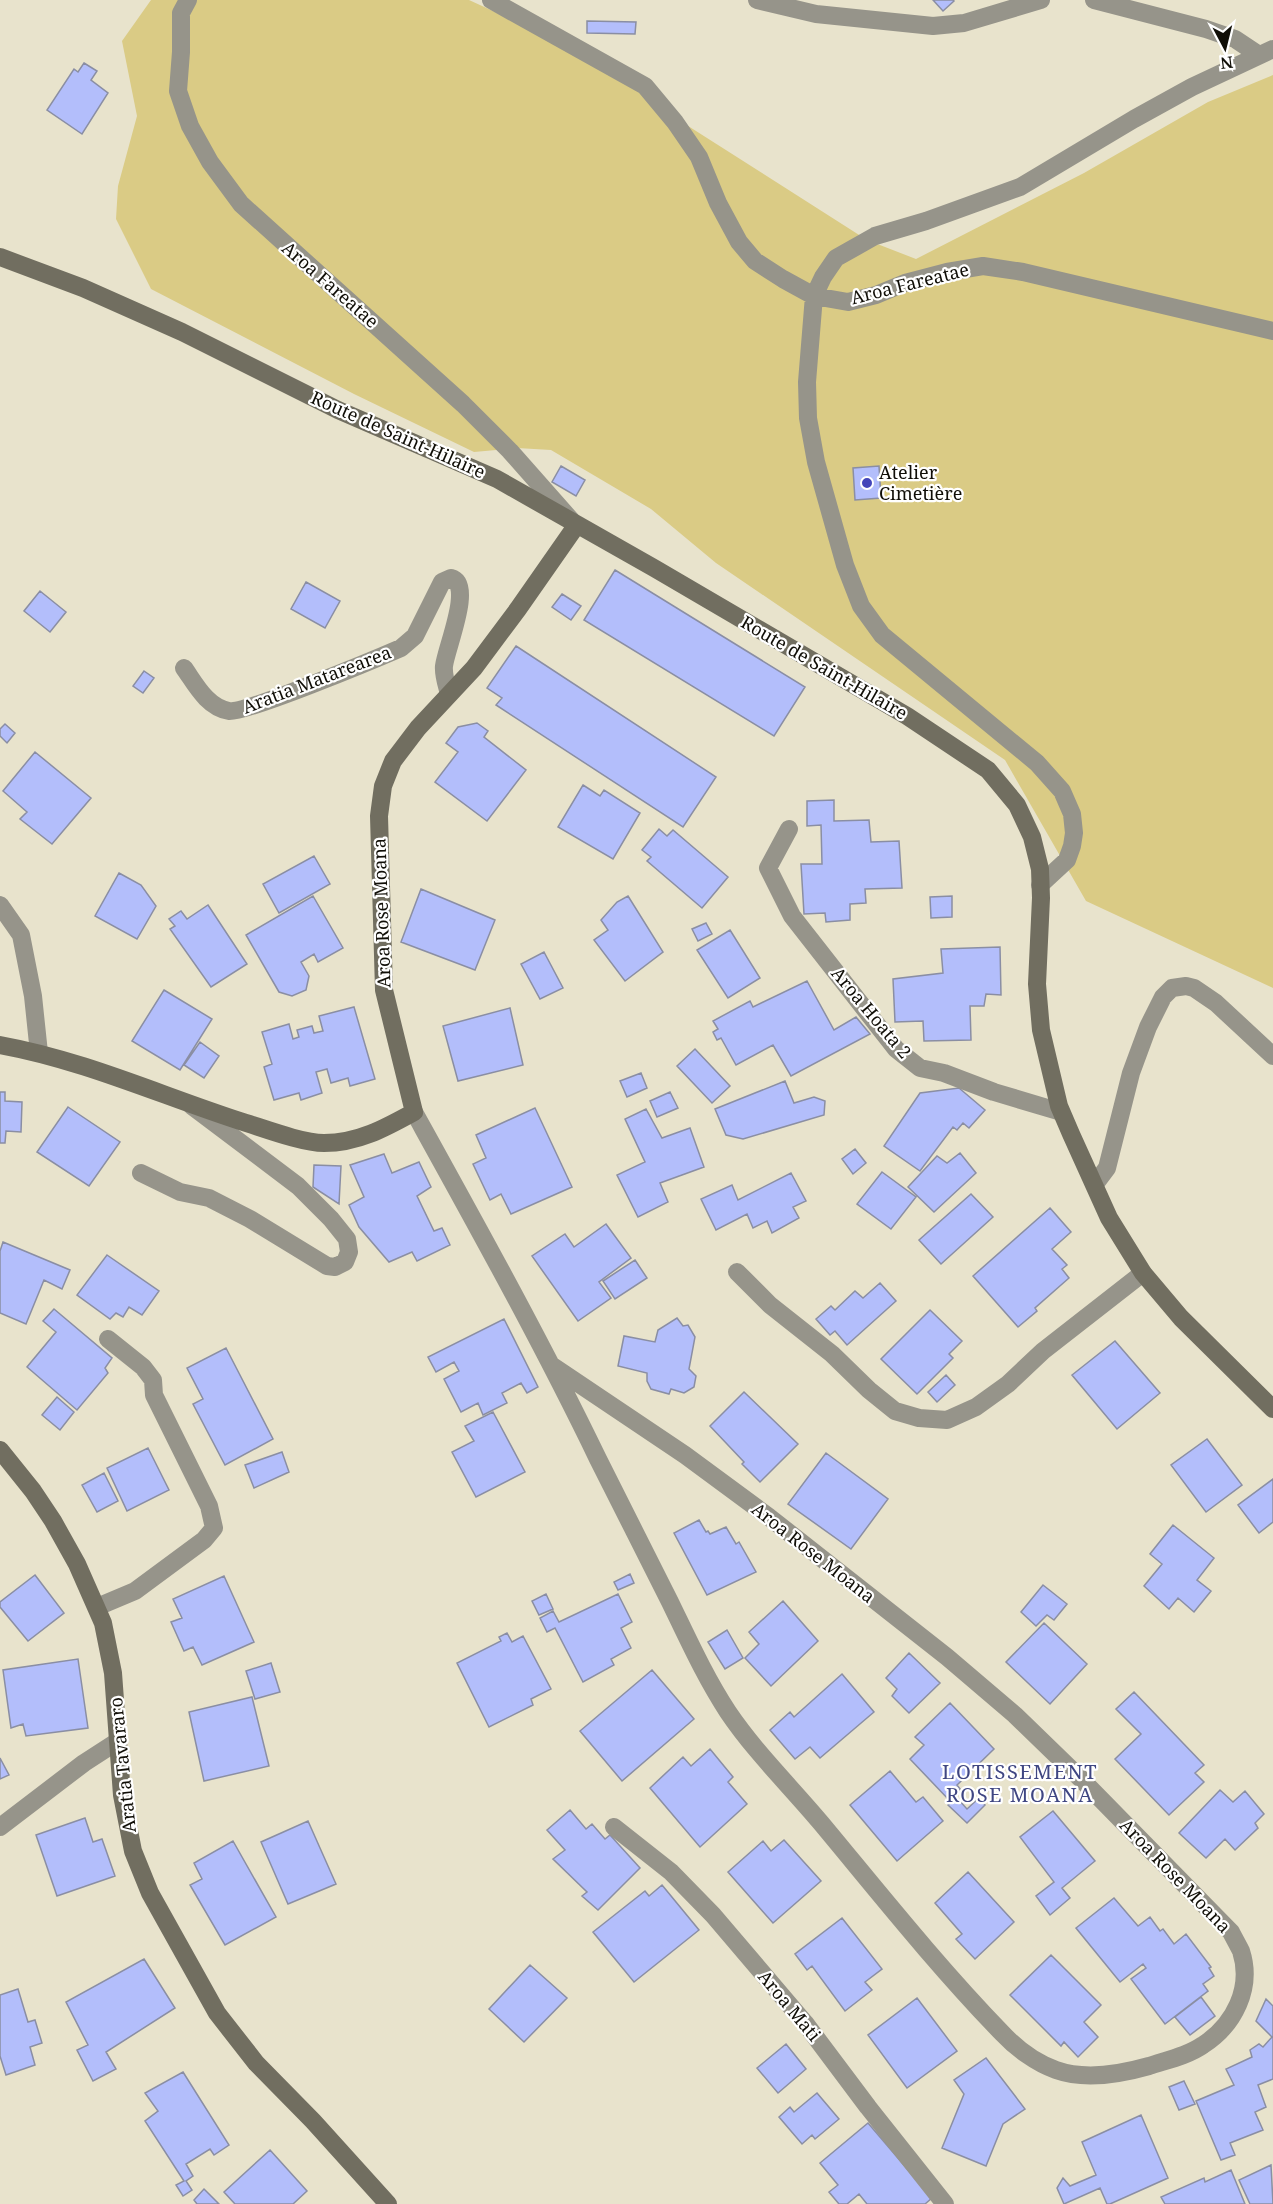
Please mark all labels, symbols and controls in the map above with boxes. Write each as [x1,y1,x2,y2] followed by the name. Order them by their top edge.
[1195,18,1255,78] north arrow
[1219,51,1234,75] text: N
[277,236,384,333] street label: Aroa Fareatae
[848,257,971,309] street label: Aroa Fareatae
[307,385,489,483] street label: Route de Saint-Hilaire
[879,460,962,505] place label: Atelier Cimetière
[860,476,874,490] marker: Atelier Cimetière
[737,610,912,725] street label: Route de Saint-Hilaire
[239,640,395,719] street label: Aratia Matarearea
[366,838,396,988] street label: Aroa Rose Moana
[826,962,917,1063] street label: Aroa Hoata 2
[747,1497,880,1608] street label: Aroa Rose Moana
[103,1696,141,1834] street label: Aratia Tavararo
[942,1758,1098,1808] district label: LOTISSEMENT ROSE MOANA
[1115,1813,1236,1938] street label: Aroa Rose Moana
[753,1965,827,2046] street label: Aroa Mati

